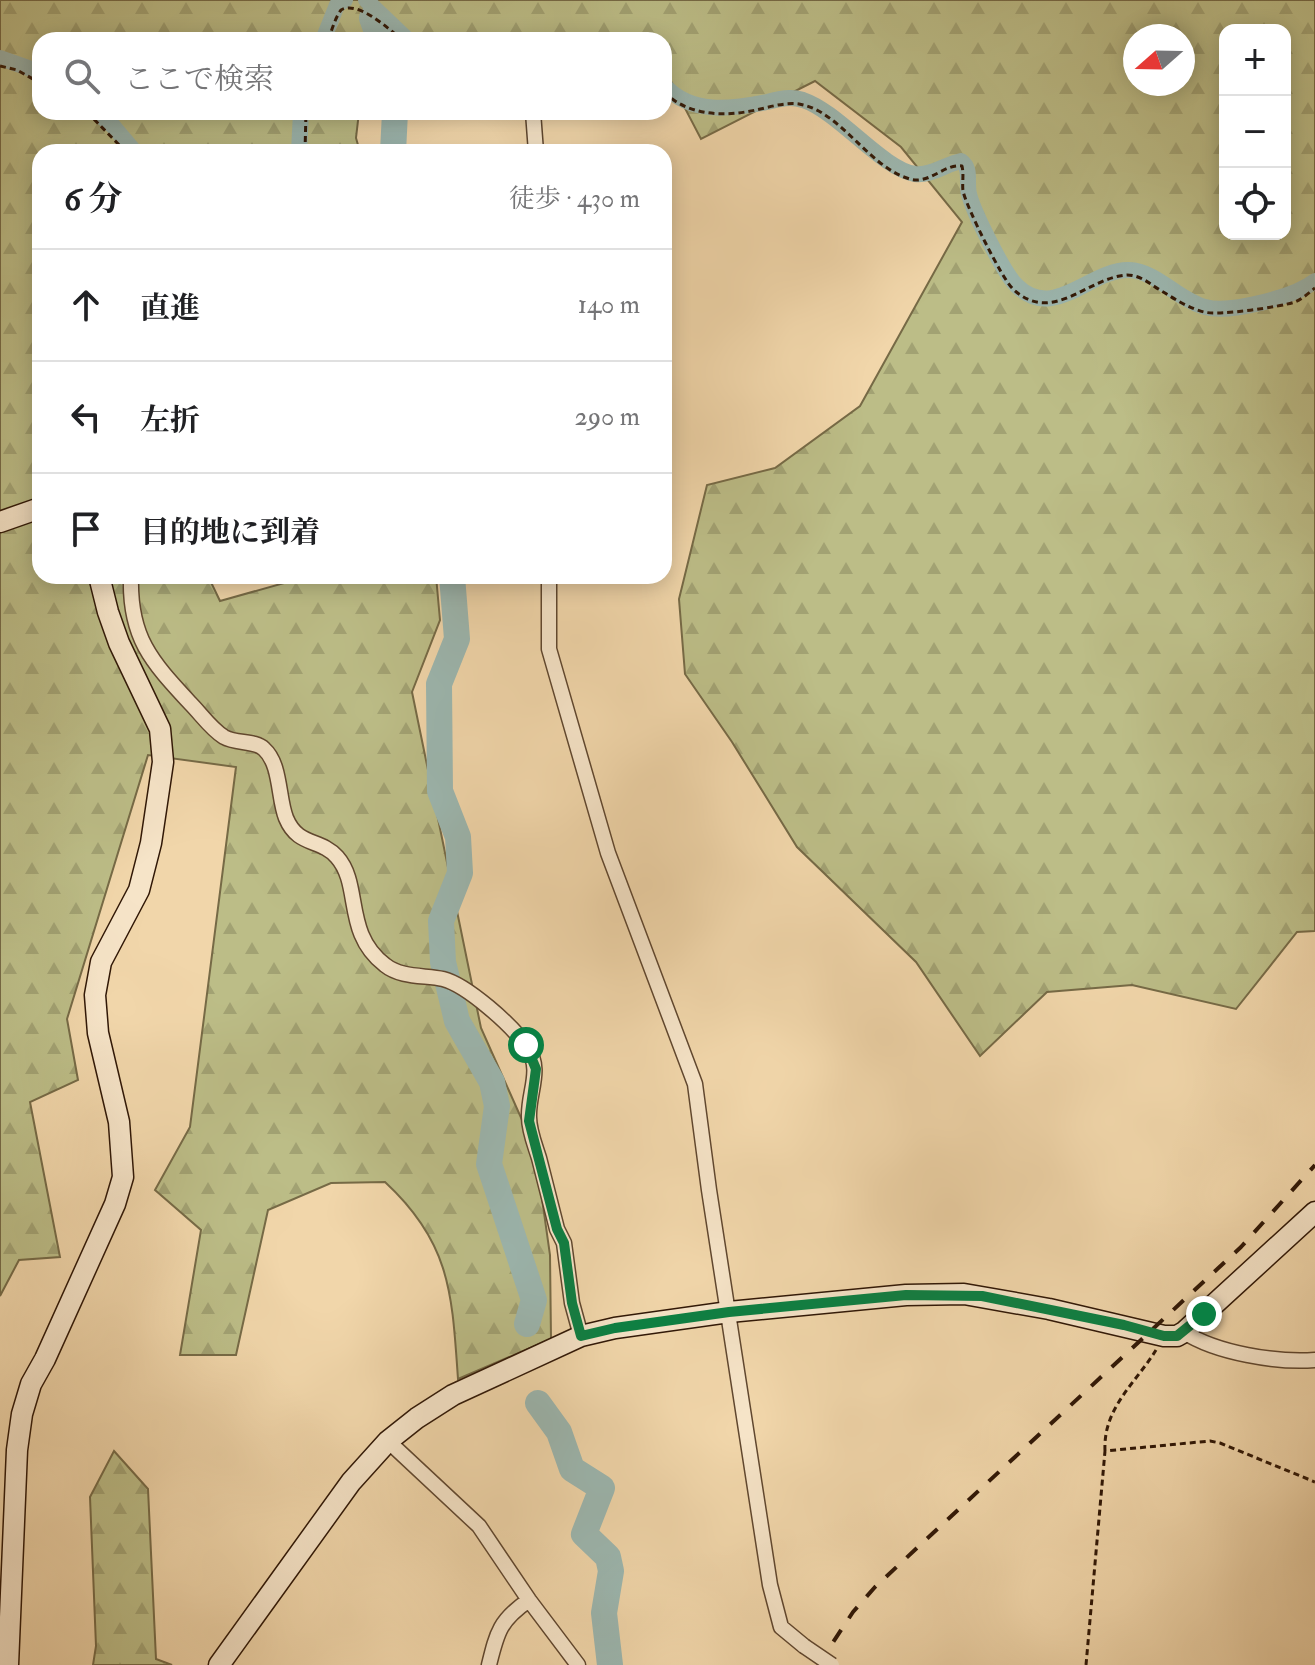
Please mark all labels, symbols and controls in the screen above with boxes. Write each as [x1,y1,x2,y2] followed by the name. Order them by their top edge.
[1123,24,1195,96] north arrow
[1219,24,1291,240] map controls
[1219,24,1291,96] button: +
[32,32,672,120] search box
[60,54,104,98] icon: search
[124,61,274,98] text: ここで検索
[1219,96,1291,168] button: −
[1219,168,1291,240] button: locate
[64,178,122,221] text: 6 分
[509,183,640,215] text: 徒歩 · 430 m
[64,283,108,327] icon: ahead
[578,289,640,321] text: 140 m
[140,290,200,327] text: 直進
[64,395,108,439] icon: left
[575,401,640,433] text: 290 m
[140,402,200,439] text: 左折
[64,507,108,551] icon: arrive
[140,514,320,551] text: 目的地に到着
[508,1027,544,1063] route start
[1186,1296,1222,1332] route end

